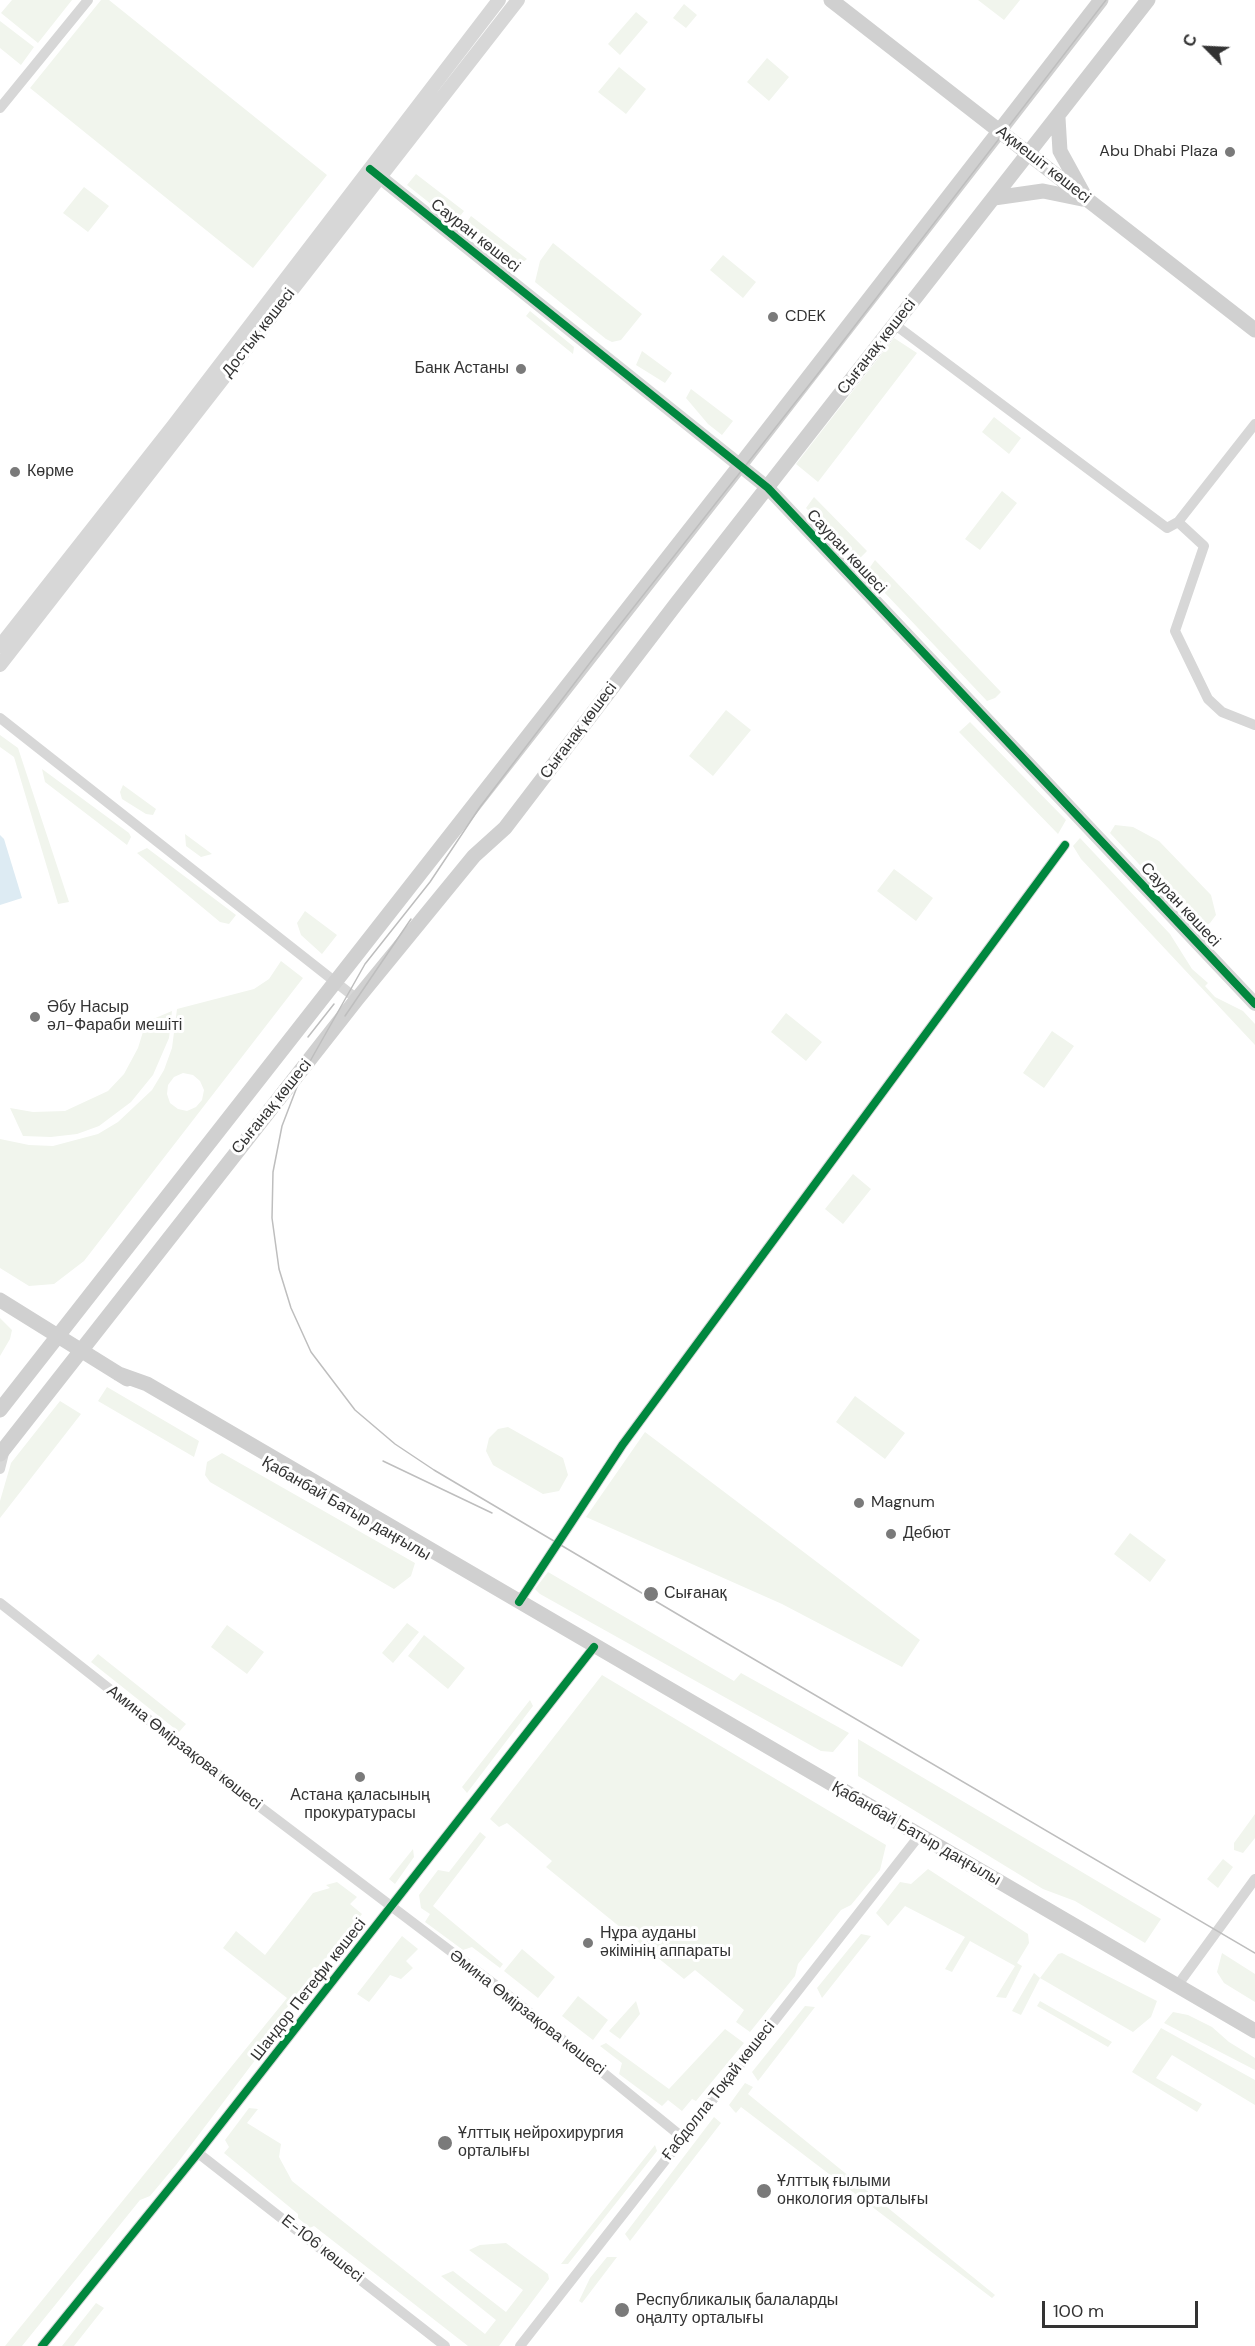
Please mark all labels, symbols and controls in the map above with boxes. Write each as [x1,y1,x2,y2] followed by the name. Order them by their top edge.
[1177,18,1237,78] north arrow
[1178,31,1202,50] text: С
[992,122,1094,208] street label: Ақмешіт көшесі
[1099,142,1218,162] place label: Abu Dhabi Plaza
[1223,145,1237,159] marker: Abu Dhabi Plaza
[426,195,524,277] street label: Сауран көшесі
[218,285,300,381] street label: Достық көшесі
[834,295,920,399] street label: Сығанақ көшесі
[785,307,826,327] place label: CDEK
[766,310,780,324] marker: CDEK
[414,359,509,379] place label: Банк Астаны
[514,362,528,376] marker: Банк Астаны
[27,462,74,482] place label: Көрме
[8,465,22,479] marker: Көрме
[802,506,890,598] street label: Сауран көшесі
[536,679,622,783] street label: Сығанақ көшесі
[1136,859,1224,951] street label: Сауран көшесі
[47,998,182,1036] place label: Әбу Насыр әл-Фараби мешіті
[28,1010,42,1024] marker: Әбу Насыр әл-Фараби мешіті
[228,1056,316,1158] street label: Сығанақ көшесі
[258,1453,434,1565] street label: Қабанбай Батыр даңғылы
[871,1493,935,1513] place label: Magnum
[852,1496,866,1510] marker: Magnum
[903,1524,951,1544] place label: Дебют
[884,1527,898,1541] marker: Дебют
[664,1584,727,1604] place label: Сығанақ
[642,1585,660,1603] marker: Сығанақ
[103,1682,265,1814] street label: Амина Өмірзақова көшесі
[353,1770,367,1784] marker: Астана қаласының прокуратурасы
[828,1778,1004,1890] street label: Қабанбай Батыр даңғылы
[290,1786,430,1824] place label: Астана қаласының прокуратурасы
[247,1915,371,2065] street label: Шандор Петефи көшесі
[600,1924,731,1962] place label: Нұра ауданы әкімінің аппараты
[581,1936,595,1950] marker: Нұра ауданы әкімінің аппараты
[445,1946,609,2080] street label: Әмина Өмірзақова көшесі
[659,2018,779,2164] street label: Ғабдолла Тоқай көшесі
[458,2124,624,2162] place label: Ұлттық нейрохирургия орталығы
[436,2134,454,2152] marker: Ұлттық нейрохирургия орталығы
[777,2172,928,2210] place label: Ұлттық ғылыми онкология орталығы
[755,2182,773,2200] marker: Ұлттық ғылыми онкология орталығы
[277,2211,367,2287] street label: Е-106 көшесі
[1045,2289,1201,2327] scale bar
[636,2291,838,2329] place label: Республикалық балаларды оңалту орталығы
[1053,2299,1104,2323] text: 100 m
[613,2301,631,2319] marker: Республикалық балаларды оңалту орталығы

